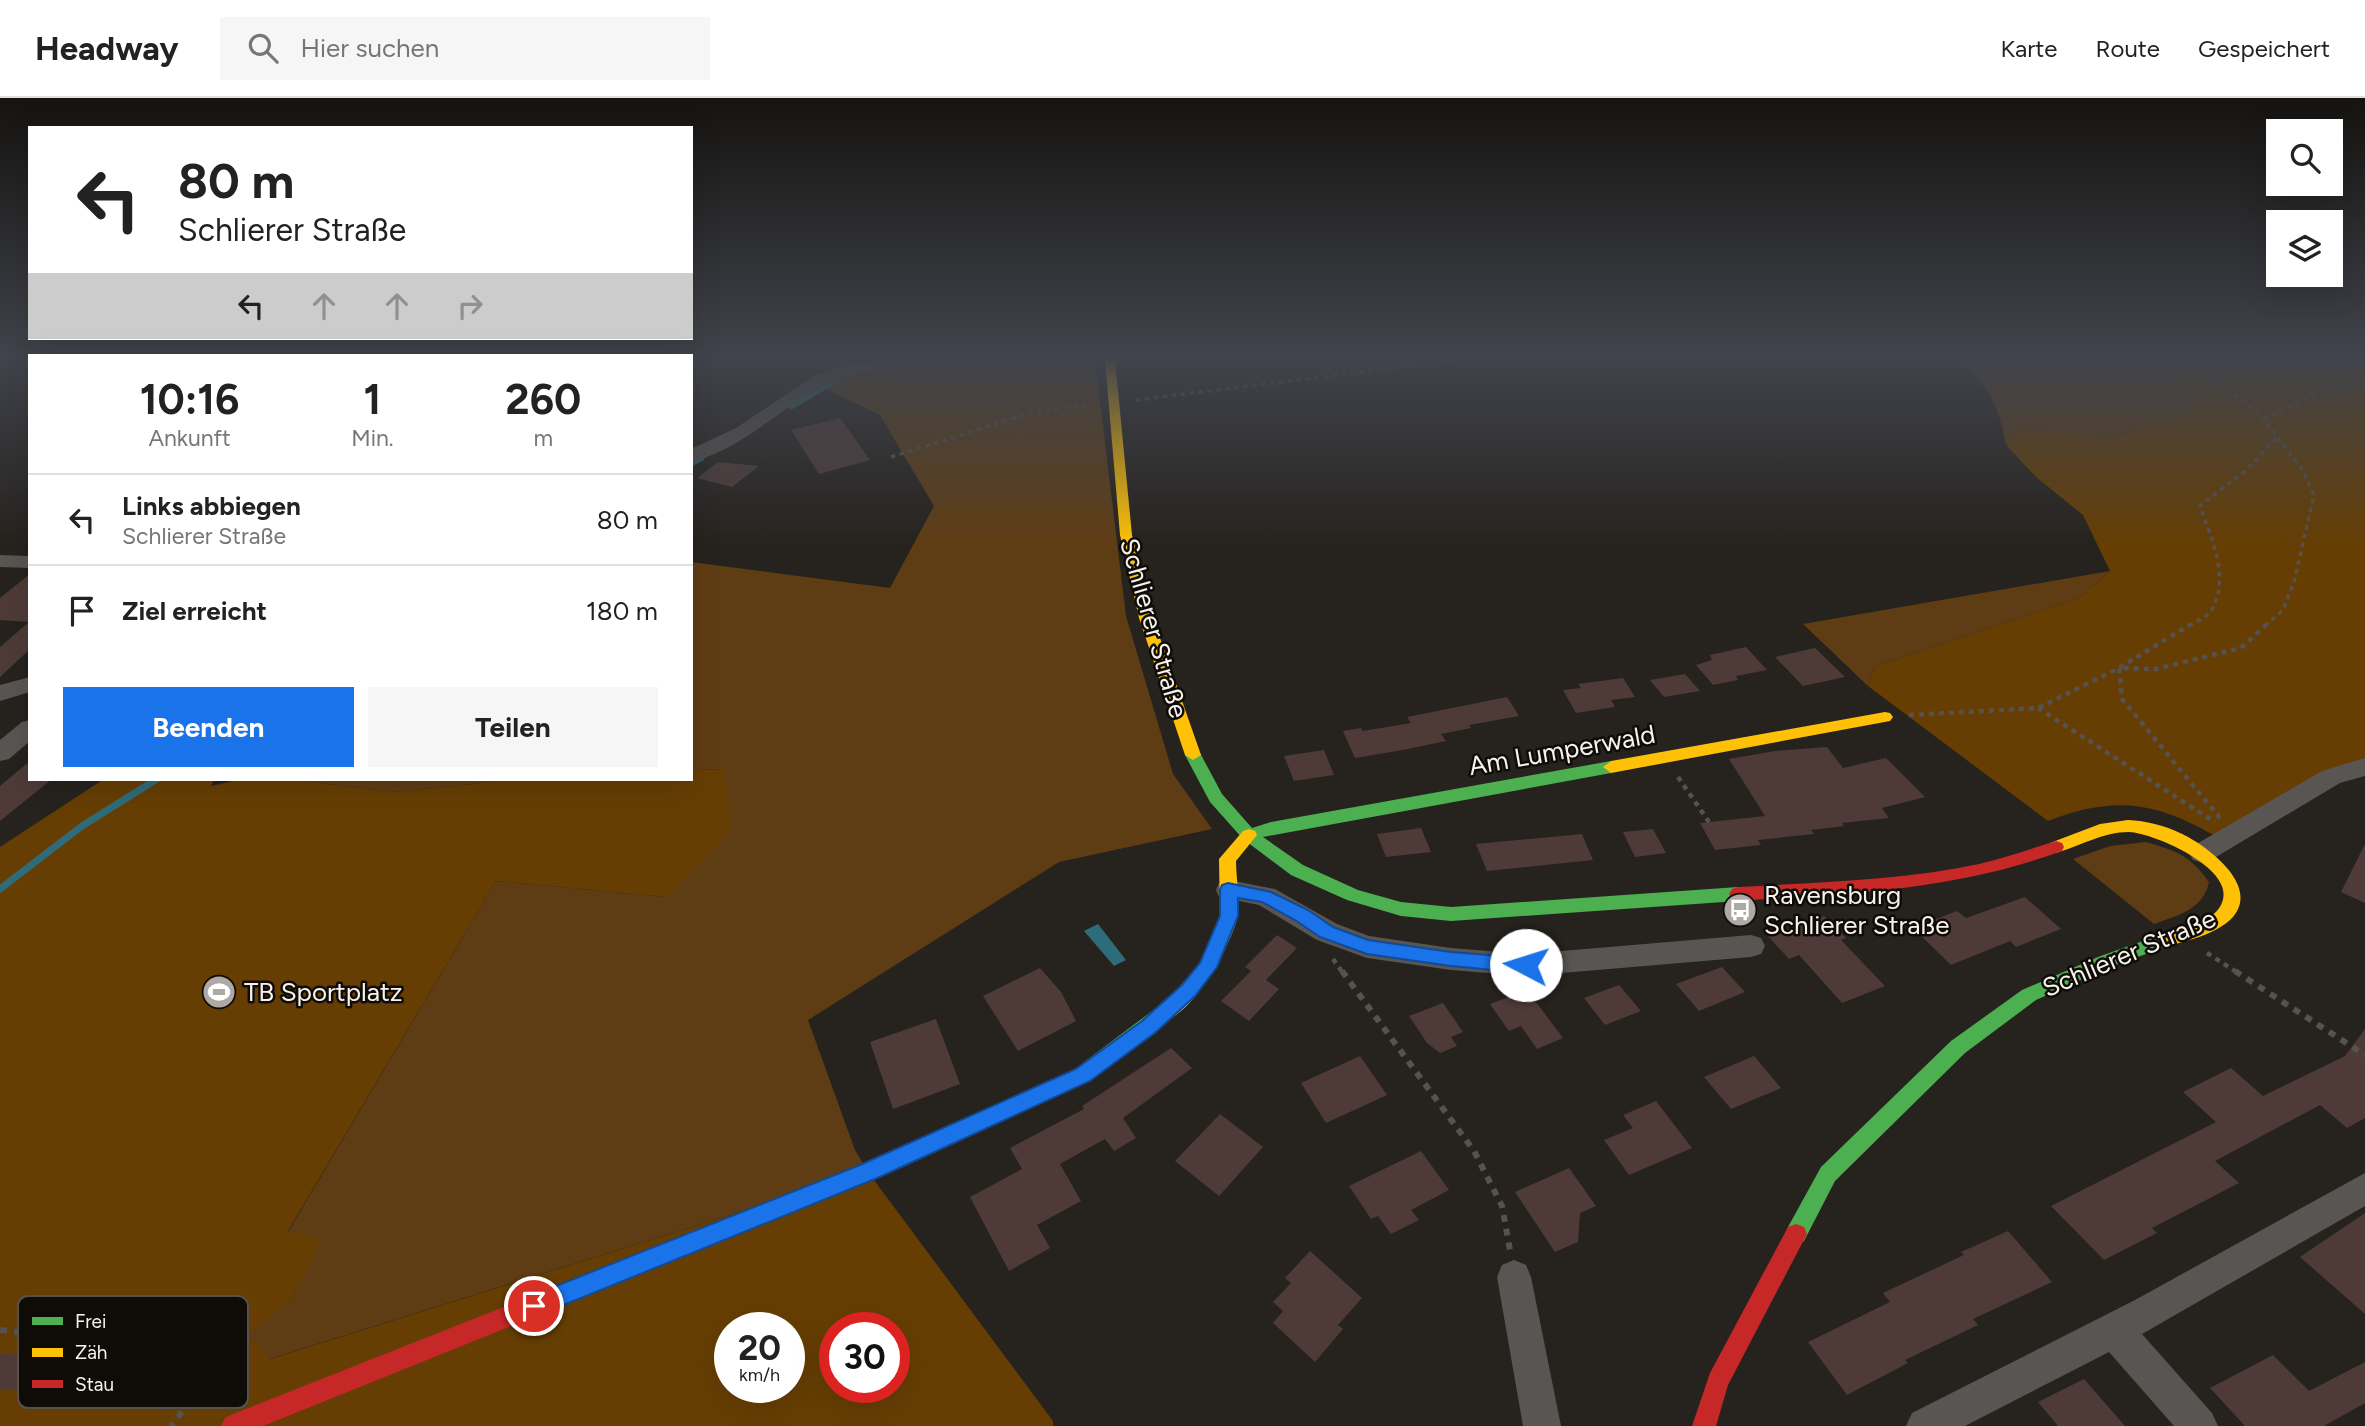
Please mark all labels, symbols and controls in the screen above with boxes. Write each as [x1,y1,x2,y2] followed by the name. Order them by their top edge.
[220,17,710,80] search box
[35,29,178,68] text: Headway
[244,29,282,67] icon: search
[300,32,439,64] text: Hier suchen
[2001,34,2057,63] text: Karte
[2095,34,2160,63] text: Route
[2198,34,2330,63] text: Gespeichert
[2266,119,2343,287] map controls
[2266,119,2343,196] button: search
[178,151,294,210] text: 80 m
[63,154,154,245] icon: left
[2266,210,2343,287] button: layers
[178,211,406,249] text: Schlierer Straße
[232,287,270,325] icon: left
[305,287,343,325] icon: ahead
[378,287,416,325] icon: ahead
[451,287,489,325] icon: right
[140,374,239,425] text: 10:16
[364,374,381,425] text: 1
[505,374,581,425] text: 260
[148,424,231,452] text: Ankunft
[351,424,394,452] text: Min.
[534,424,553,452] text: m
[122,490,301,522] text: Links abbiegen
[63,501,101,539] icon: left
[597,504,658,536] text: 80 m
[122,522,286,550] text: Schlierer Straße
[1113,534,1195,722] street label: Schlierer Straße
[63,592,101,630] icon: arrive
[122,595,267,627] text: Ziel erreicht
[586,595,658,627] text: 180 m
[63,687,354,767] button: Beenden
[368,687,658,767] button: Teilen
[1466,718,1658,782] street label: Am Lumperwald
[1764,879,1949,941] place label: Ravensburg Schlierer Straße
[1721,891,1759,929] bus stop icon: Ravensburg Schlierer Straße
[2037,902,2221,1004] street label: Schlierer Straße
[1489,928,1563,1002] position arrow
[200,973,238,1011] sports icon: TB Sportplatz
[244,976,403,1008] place label: TB Sportplatz
[504,1276,564,1336] pin
[515,1287,553,1325] icon: arrive
[18,1296,248,1408] legend
[75,1310,106,1333] text: Frei
[819,1312,910,1403] speed limit sign: 30
[738,1327,781,1369] text: 20
[75,1341,107,1364] text: Zäh
[739,1364,780,1386] text: km/h
[75,1373,114,1396] text: Stau

